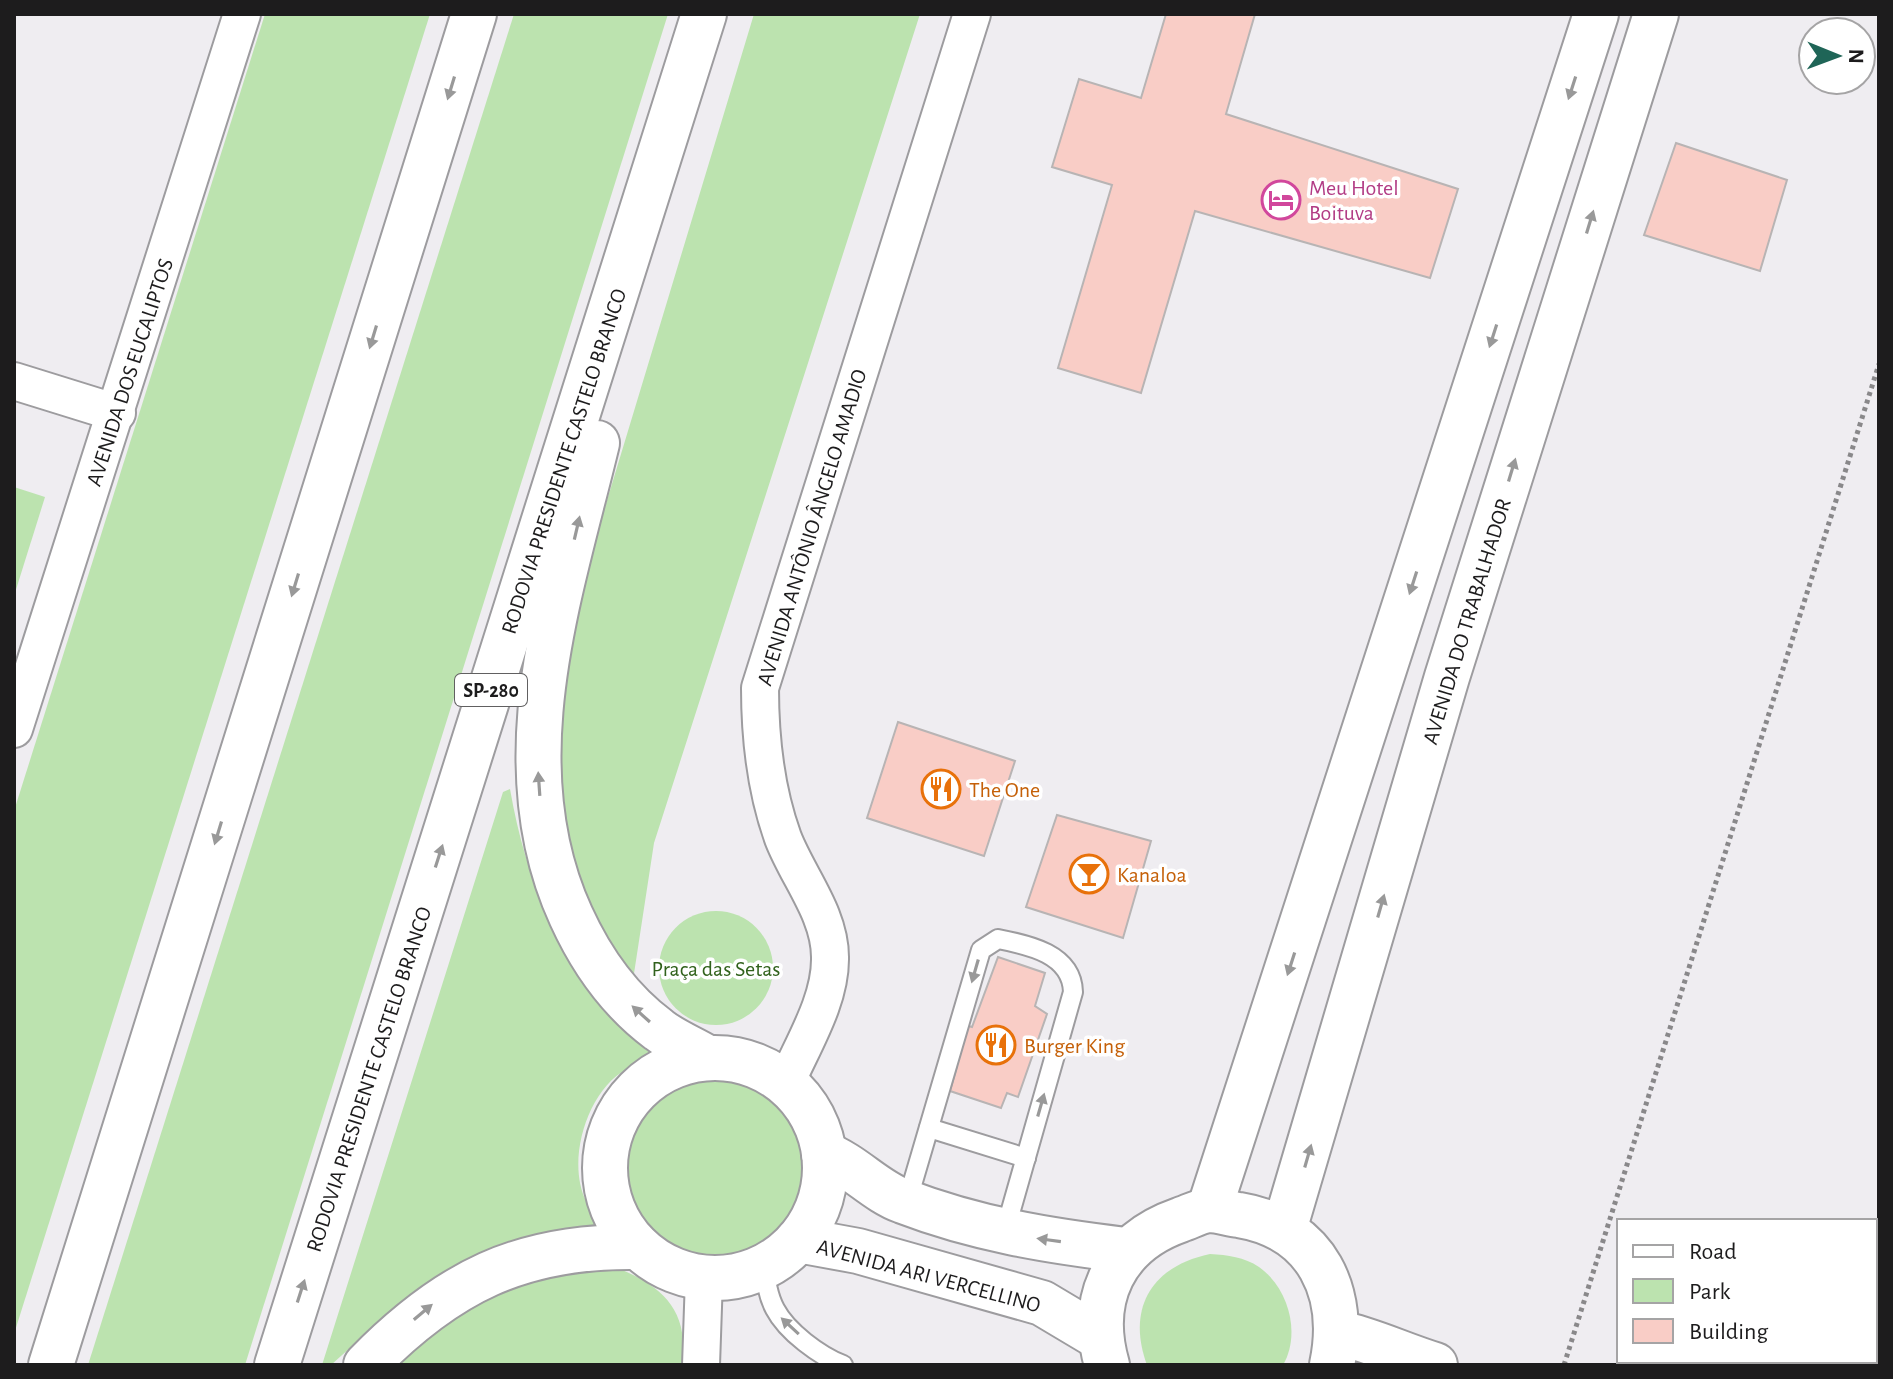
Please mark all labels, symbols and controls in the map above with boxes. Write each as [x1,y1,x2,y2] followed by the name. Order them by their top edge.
[1797,16,1877,96] north arrow
[1845,48,1867,64] text: N
[444,77,457,101] one-way arrow
[1565,77,1578,101] one-way arrow
[1309,177,1399,224] place label: Meu Hotel Boituva
[1260,179,1302,221] hotel icon: Meu Hotel Boituva
[1584,210,1597,234] one-way arrow
[83,256,177,489] street label: AVENIDA DOS EUCALIPTOS
[498,286,630,637] street label: RODOVIA PRESIDENTE CASTELO BRANCO
[1486,324,1498,348] one-way arrow
[366,325,379,349] one-way arrow
[752,366,871,688] street label: AVENIDA ANTÔNIO ÂNGELO AMADIO
[1506,458,1519,482] one-way arrow
[1419,496,1515,747] street label: AVENIDA DO TRABALHADOR
[571,515,583,540] one-way arrow
[1406,572,1419,596] one-way arrow
[289,573,301,597] one-way arrow
[455,674,527,706] road number: SP-280
[920,768,962,810] restaurant icon: The One
[532,771,545,796] one-way arrow
[969,779,1040,801] place label: The One
[211,821,224,845] one-way arrow
[433,844,445,868] one-way arrow
[1068,853,1110,895] bar icon: Kanaloa
[1117,864,1187,886] place label: Kanaloa
[1375,894,1387,919] one-way arrow
[303,904,435,1255] street label: RODOVIA PRESIDENTE CASTELO BRANCO
[1284,953,1297,977] one-way arrow
[652,958,780,980] park label: Praça das Setas
[968,959,981,983] one-way arrow
[632,1006,651,1024] one-way arrow
[975,1024,1017,1066] restaurant icon: Burger King
[1024,1035,1125,1057] place label: Burger King
[1035,1092,1048,1116] one-way arrow
[1302,1143,1314,1168] one-way arrow
[1617,1219,1877,1363] legend
[1036,1233,1061,1246] one-way arrow
[814,1235,1043,1316] street label: AVENIDA ARI VERCELLINO
[1689,1240,1737,1264] text: Road
[295,1278,308,1302] one-way arrow
[1689,1280,1730,1304] text: Park
[413,1304,433,1321] one-way arrow
[781,1317,800,1335] one-way arrow
[1689,1320,1768,1344] text: Building

